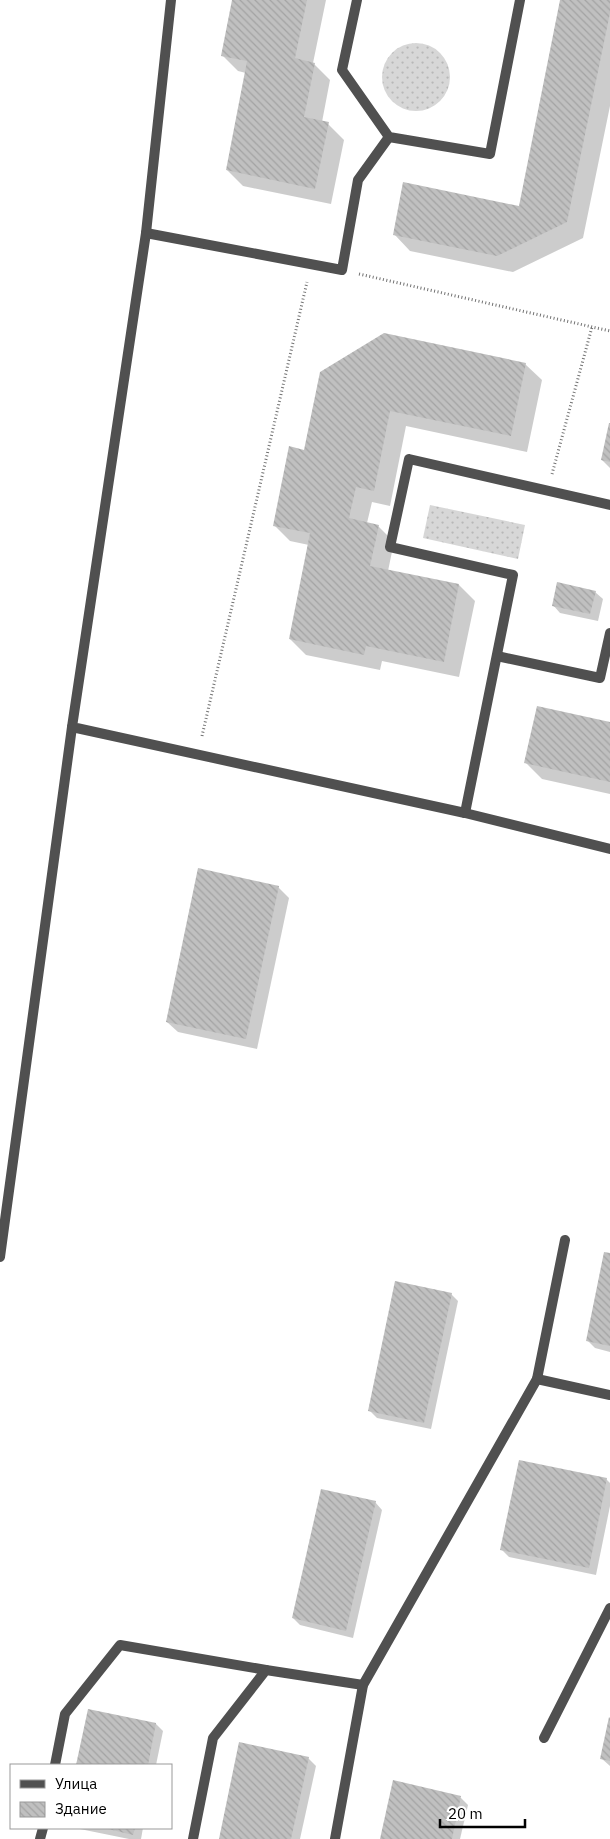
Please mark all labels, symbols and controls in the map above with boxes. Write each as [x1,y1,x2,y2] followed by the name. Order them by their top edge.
[10,1764,172,1829] legend
[55,1774,97,1793] text: Улица
[440,1796,525,1828] scale bar
[55,1799,107,1818] text: Здание
[448,1804,483,1823] text: 20 m

